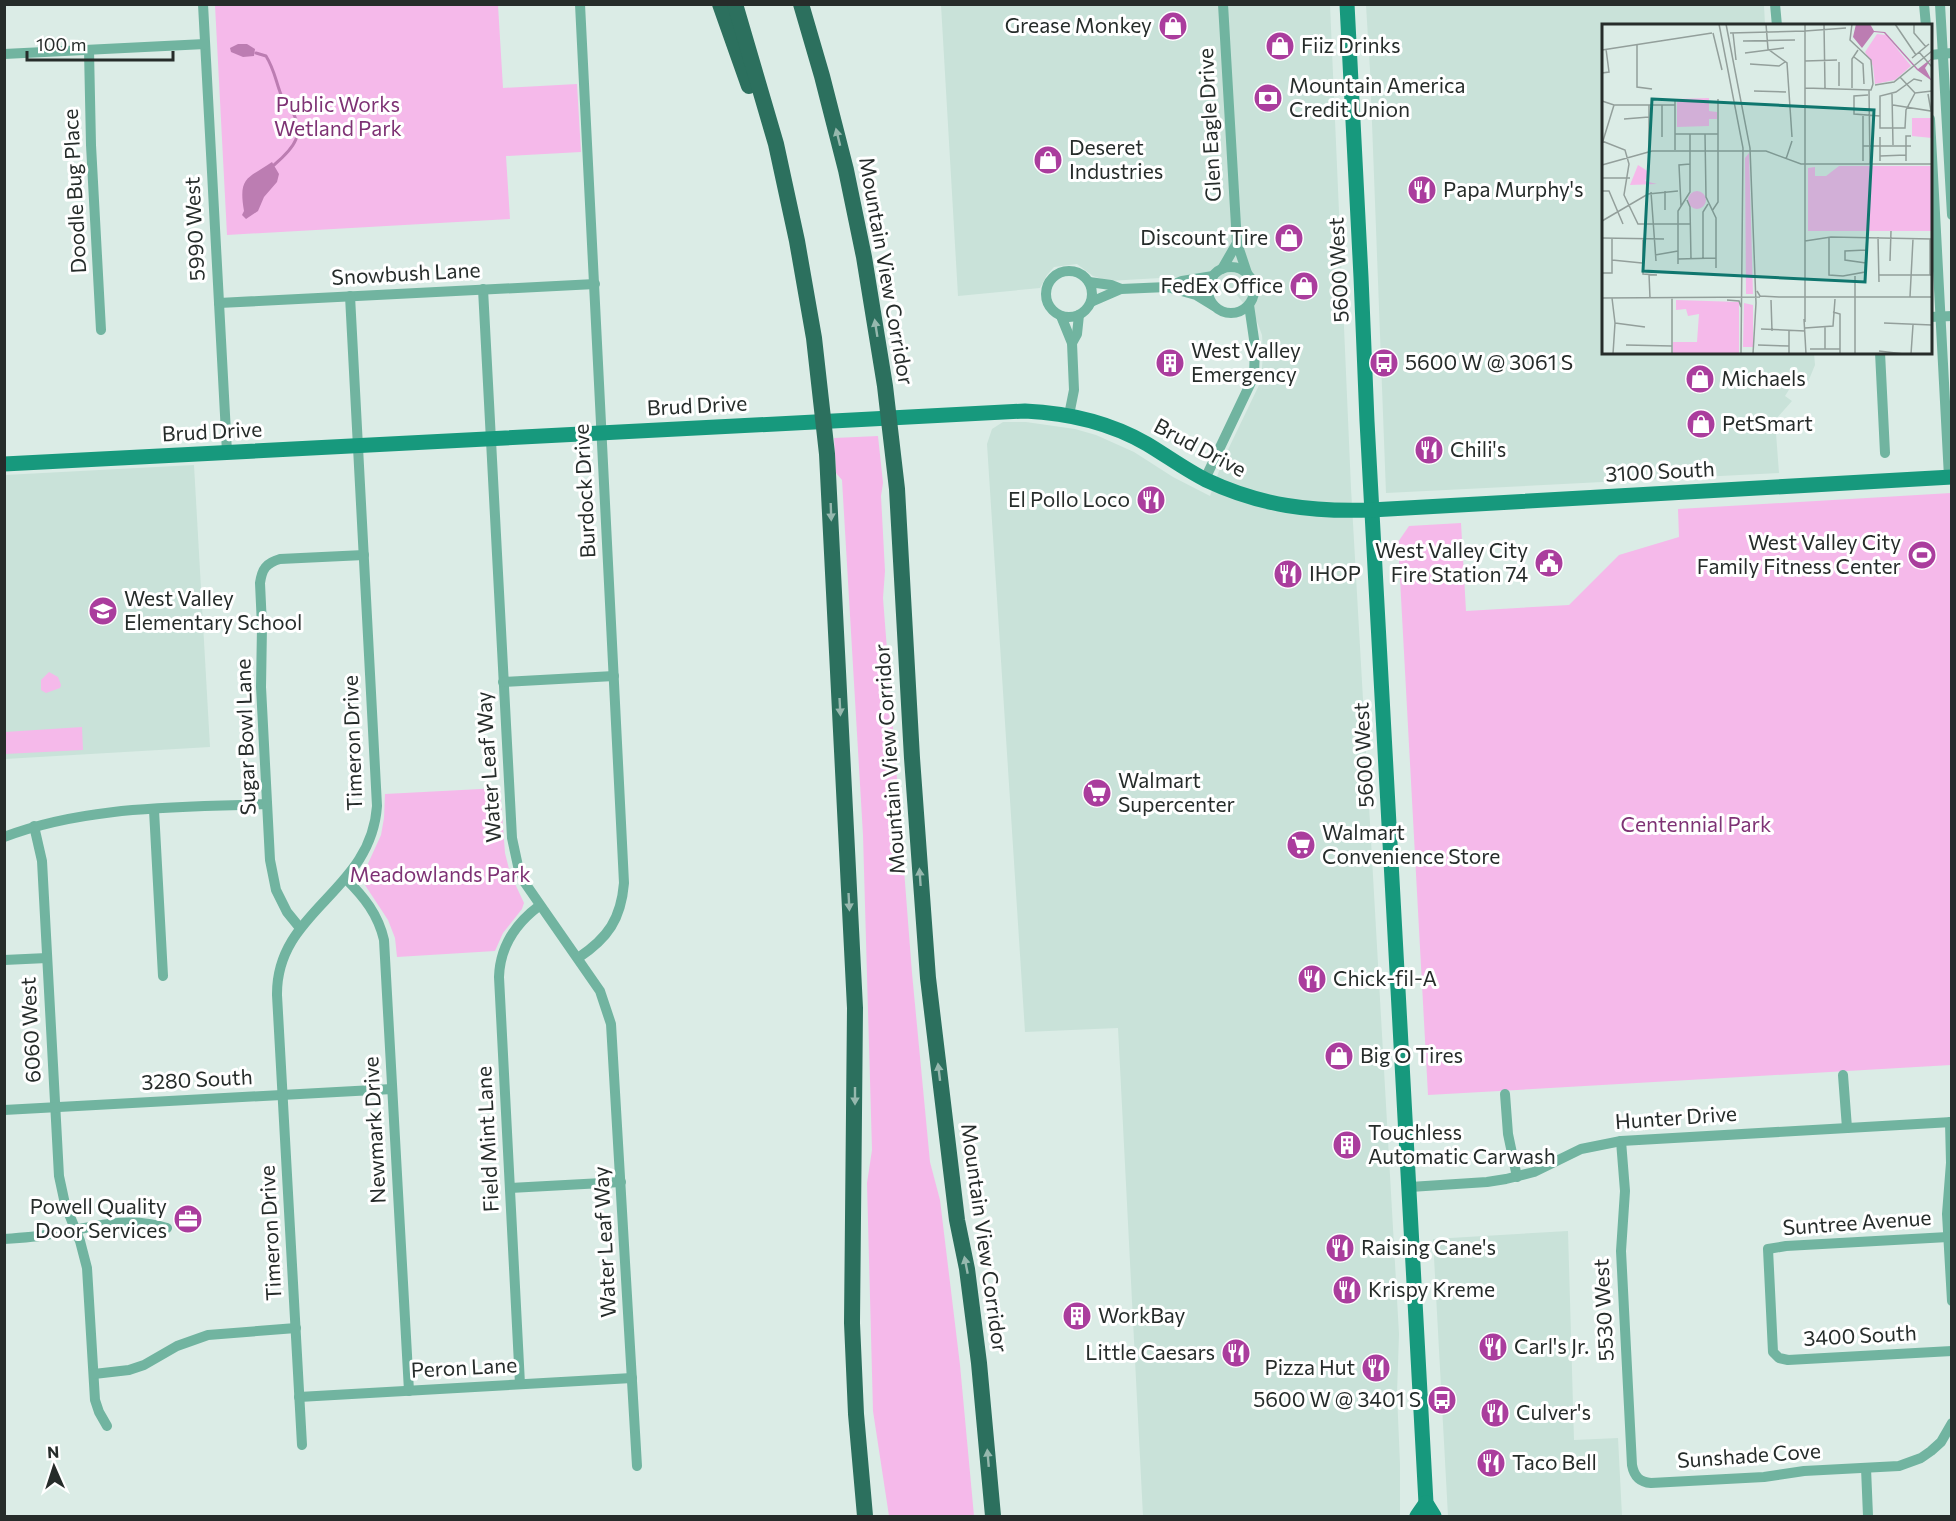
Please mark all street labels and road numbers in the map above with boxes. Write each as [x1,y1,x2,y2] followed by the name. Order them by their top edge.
[1192,48,1225,203] street label: Glen Eagle Drive
[57,108,90,274] street label: Doodle Bug Place
[855,155,920,387] street label: Mountain View Corridor
[178,176,209,282] street label: 5990 West
[1322,217,1353,323] street label: 5600 West
[331,256,481,289] street label: Snowbush Lane
[646,389,748,420] street label: Brud Drive
[1150,412,1251,481] street label: Brud Drive
[161,415,263,446] street label: Brud Drive
[567,423,600,559] street label: Burdock Drive
[1605,455,1715,486] street label: 3100 South
[868,643,909,875] street label: Mountain View Corridor
[229,658,260,816] street label: Sugar Bowl Lane
[337,675,366,811] street label: Timeron Drive
[470,691,505,844] street label: Water Leaf Way
[1347,702,1378,808] street label: 5600 West
[14,976,45,1084] street label: 6060 West
[357,1056,390,1204] street label: Newmark Drive
[141,1063,253,1094] street label: 3280 South
[470,1065,503,1213] street label: Field Mint Lane
[1614,1100,1738,1133] street label: Hunter Drive
[957,1122,1014,1354] street label: Mountain View Corridor
[253,1165,286,1301] street label: Timeron Drive
[587,1166,620,1318] street label: Water Leaf Way
[1782,1204,1932,1239] street label: Suntree Avenue
[1587,1258,1618,1362] street label: 5530 West
[1803,1319,1917,1350] street label: 3400 South
[410,1351,518,1382] street label: Peron Lane
[1676,1437,1822,1472] street label: Sunshade Cove

